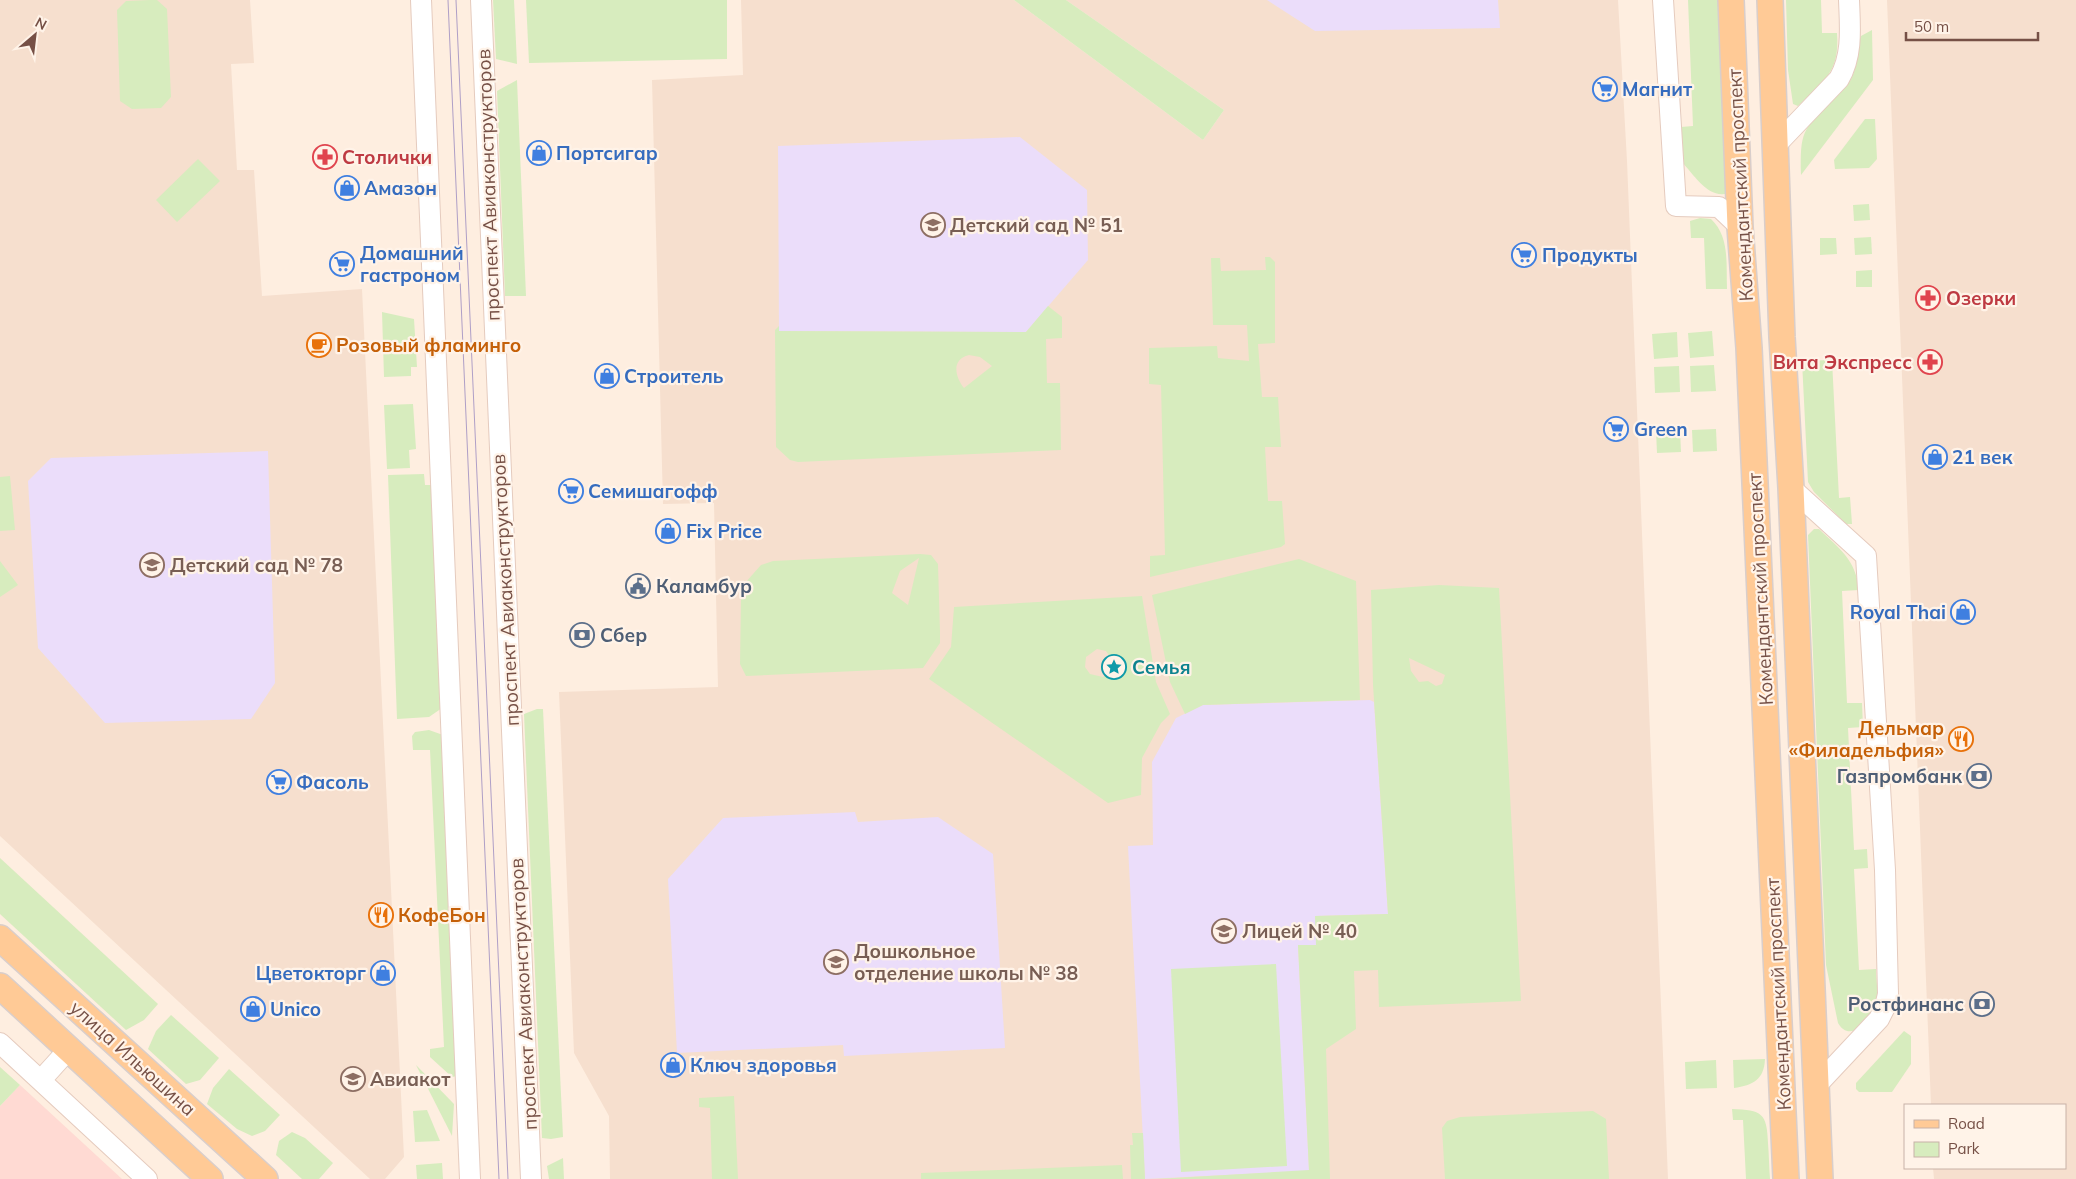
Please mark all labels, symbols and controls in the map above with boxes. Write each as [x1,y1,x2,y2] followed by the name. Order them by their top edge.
[10,10,60,60] north arrow
[1906,10,2038,42] scale bar
[32,13,50,34] text: N
[1914,17,1949,36] text: 50 m
[471,48,505,322] street label: проспект Авиаконструкторов
[1722,68,1758,302] street label: Комендантский проспект
[1592,76,1618,102] supermarket icon: Магнит
[1622,77,1693,101] place label: Магнит
[526,140,552,166] shop icon: Портсигар
[556,141,658,165] place label: Портсигар
[312,144,338,170] pharmacy icon: Столички
[342,145,432,169] place label: Столички
[334,175,360,201] shop icon: Амазон
[364,176,437,200] place label: Амазон
[920,212,946,238] school or university icon: Детский сад № 51
[950,213,1123,237] place label: Детский сад № 51
[360,241,464,287] place label: Домашний гастроном
[1511,242,1537,268] supermarket icon: Продукты
[1542,243,1638,267] place label: Продукты
[329,251,355,277] supermarket icon: Домашний гастроном
[1915,285,1941,311] pharmacy icon: Озерки
[1946,286,2016,310] place label: Озерки
[306,332,332,358] cafe icon: Розовый фламинго
[336,333,521,357] place label: Розовый фламинго
[1917,349,1943,375] pharmacy icon: Вита Экспресс
[1773,350,1912,374] place label: Вита Экспресс
[594,363,620,389] shop icon: Строитель
[624,364,724,388] place label: Строитель
[1603,416,1629,442] supermarket icon: Green
[1634,417,1688,441] place label: Green
[1922,444,1948,470] shop icon: 21 век
[1952,445,2013,469] place label: 21 век
[486,453,524,727] street label: проспект Авиаконструкторов
[1742,472,1778,706] street label: Комендантский проспект
[558,478,584,504] supermarket icon: Семишагофф
[588,479,718,503] place label: Семишагофф
[655,518,681,544] shop icon: Fix Price
[686,519,762,543] place label: Fix Price
[139,552,165,578] school or university icon: Детский сад № 78
[170,553,343,577] place label: Детский сад № 78
[625,573,651,599] public building icon: Каламбур
[656,574,752,598] place label: Каламбур
[1950,599,1976,625] shop icon: Royal Thai
[1850,600,1946,624] place label: Royal Thai
[569,622,595,648] bank icon: Сбер
[600,623,647,647] place label: Сбер
[1101,654,1127,680] place icon: Семья
[1132,655,1191,679] place label: Семья
[1789,716,1944,762] place label: Дельмар «Филадельфия»
[1948,726,1974,752] restaurant icon: Дельмар «Филадельфия»
[1966,763,1992,789] bank icon: Газпромбанк
[1837,764,1962,788] place label: Газпромбанк
[266,769,292,795] supermarket icon: Фасоль
[296,770,369,794] place label: Фасоль
[504,857,542,1131] street label: проспект Авиаконструкторов
[1760,877,1796,1111] street label: Комендантский проспект
[368,902,394,928] restaurant icon: КофеБон
[398,903,486,927] place label: КофеБон
[1211,918,1237,944] school or university icon: Лицей № 40
[1242,919,1357,943] place label: Лицей № 40
[854,939,1078,985] place label: Дошкольное отделение школы № 38
[823,949,849,975] school or university icon: Дошкольное отделение школы № 38
[370,960,396,986] shop icon: Цветокторг
[256,961,366,985] place label: Цветокторг
[1969,991,1995,1017] bank icon: Ростфинанс
[1848,992,1964,1016] place label: Ростфинанс
[65,995,201,1121] street label: улица Ильюшина
[240,996,266,1022] shop icon: Unico
[270,997,321,1021] place label: Unico
[660,1052,686,1078] shop icon: Ключ здоровья
[690,1053,837,1077] place label: Ключ здоровья
[340,1066,366,1092] school or university icon: Авиакот
[370,1067,451,1091] place label: Авиакот
[1904,1104,2066,1169] legend
[1948,1114,1985,1133] text: Road
[1948,1139,1980,1158] text: Park

